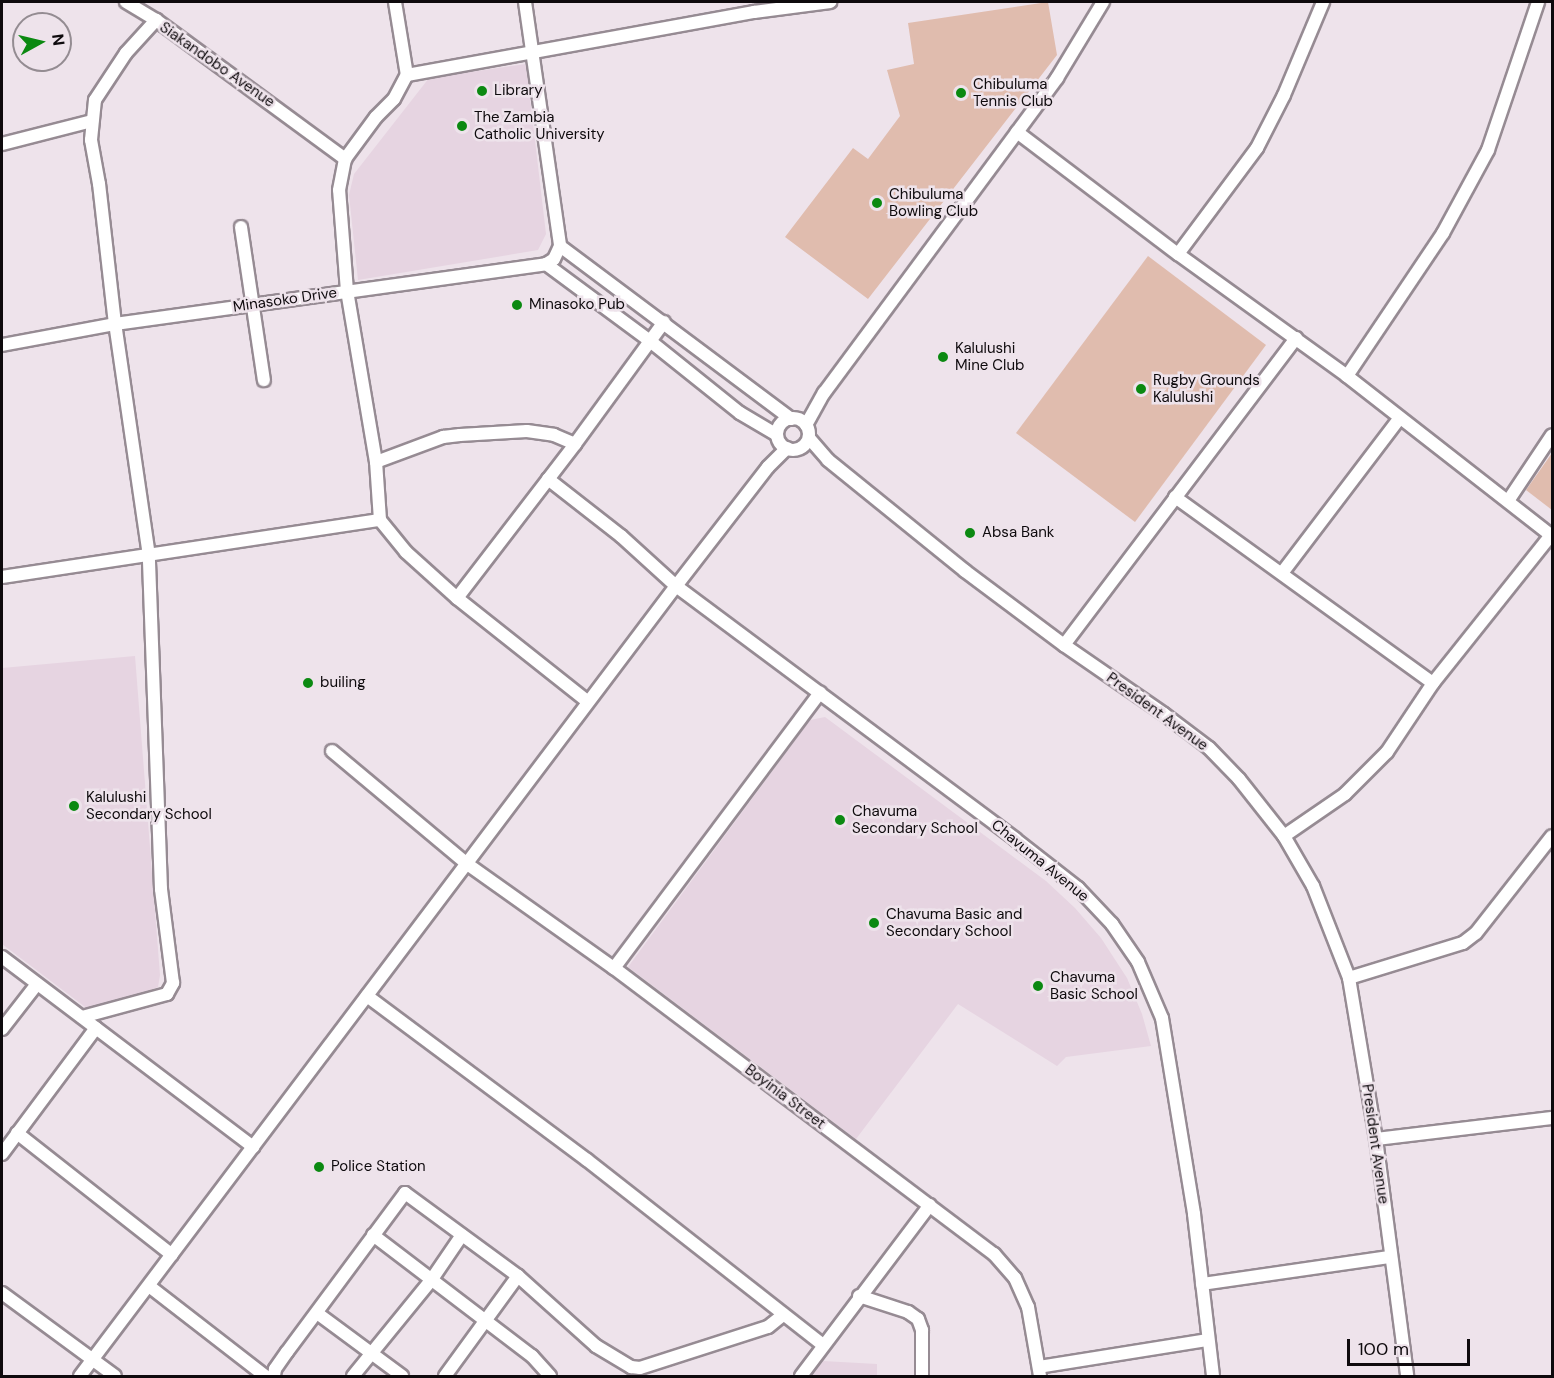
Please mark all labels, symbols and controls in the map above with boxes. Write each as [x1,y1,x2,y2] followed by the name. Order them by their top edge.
[12,12,72,72] north arrow
[156,19,278,111] street label: Siakandobo Avenue
[47,32,70,47] text: N
[973,75,1053,110] place label: Chibuluma Tennis Club
[494,82,542,100] place label: Library
[475,84,489,98] marker: Library
[954,86,968,100] marker: Chibuluma Tennis Club
[474,108,605,143] place label: The Zambia Catholic University
[455,119,469,133] marker: The Zambia Catholic University
[889,185,978,220] place label: Chibuluma Bowling Club
[870,196,884,210] marker: Chibuluma Bowling Club
[232,284,338,316] street label: Minasoko Drive
[529,296,625,314] place label: Minasoko Pub
[510,298,524,312] marker: Minasoko Pub
[955,339,1024,374] place label: Kalulushi Mine Club
[936,350,950,364] marker: Kalulushi Mine Club
[1153,371,1260,406] place label: Rugby Grounds Kalulushi
[1134,382,1148,396] marker: Rugby Grounds Kalulushi
[982,524,1054,542] place label: Absa Bank
[963,526,977,540] marker: Absa Bank
[1103,669,1211,755] street label: President Avenue
[320,674,366,692] place label: builing
[301,676,315,690] marker: builing
[86,788,212,823] place label: Kalulushi Secondary School
[67,799,81,813] marker: Kalulushi Secondary School
[852,802,978,837] place label: Chavuma Secondary School
[833,813,847,827] marker: Chavuma Secondary School
[988,816,1092,906] street label: Chavuma Avenue
[886,905,1022,940] place label: Chavuma Basic and Secondary School
[867,916,881,930] marker: Chavuma Basic and Secondary School
[1050,968,1138,1003] place label: Chavuma Basic School
[1031,979,1045,993] marker: Chavuma Basic School
[741,1061,829,1133] street label: Boyinia Street
[1358,1083,1392,1205] street label: President Avenue
[331,1158,426,1176] place label: Police Station
[312,1160,326,1174] marker: Police Station
[1350,1327,1473,1365] scale bar
[1358,1337,1409,1361] text: 100 m

